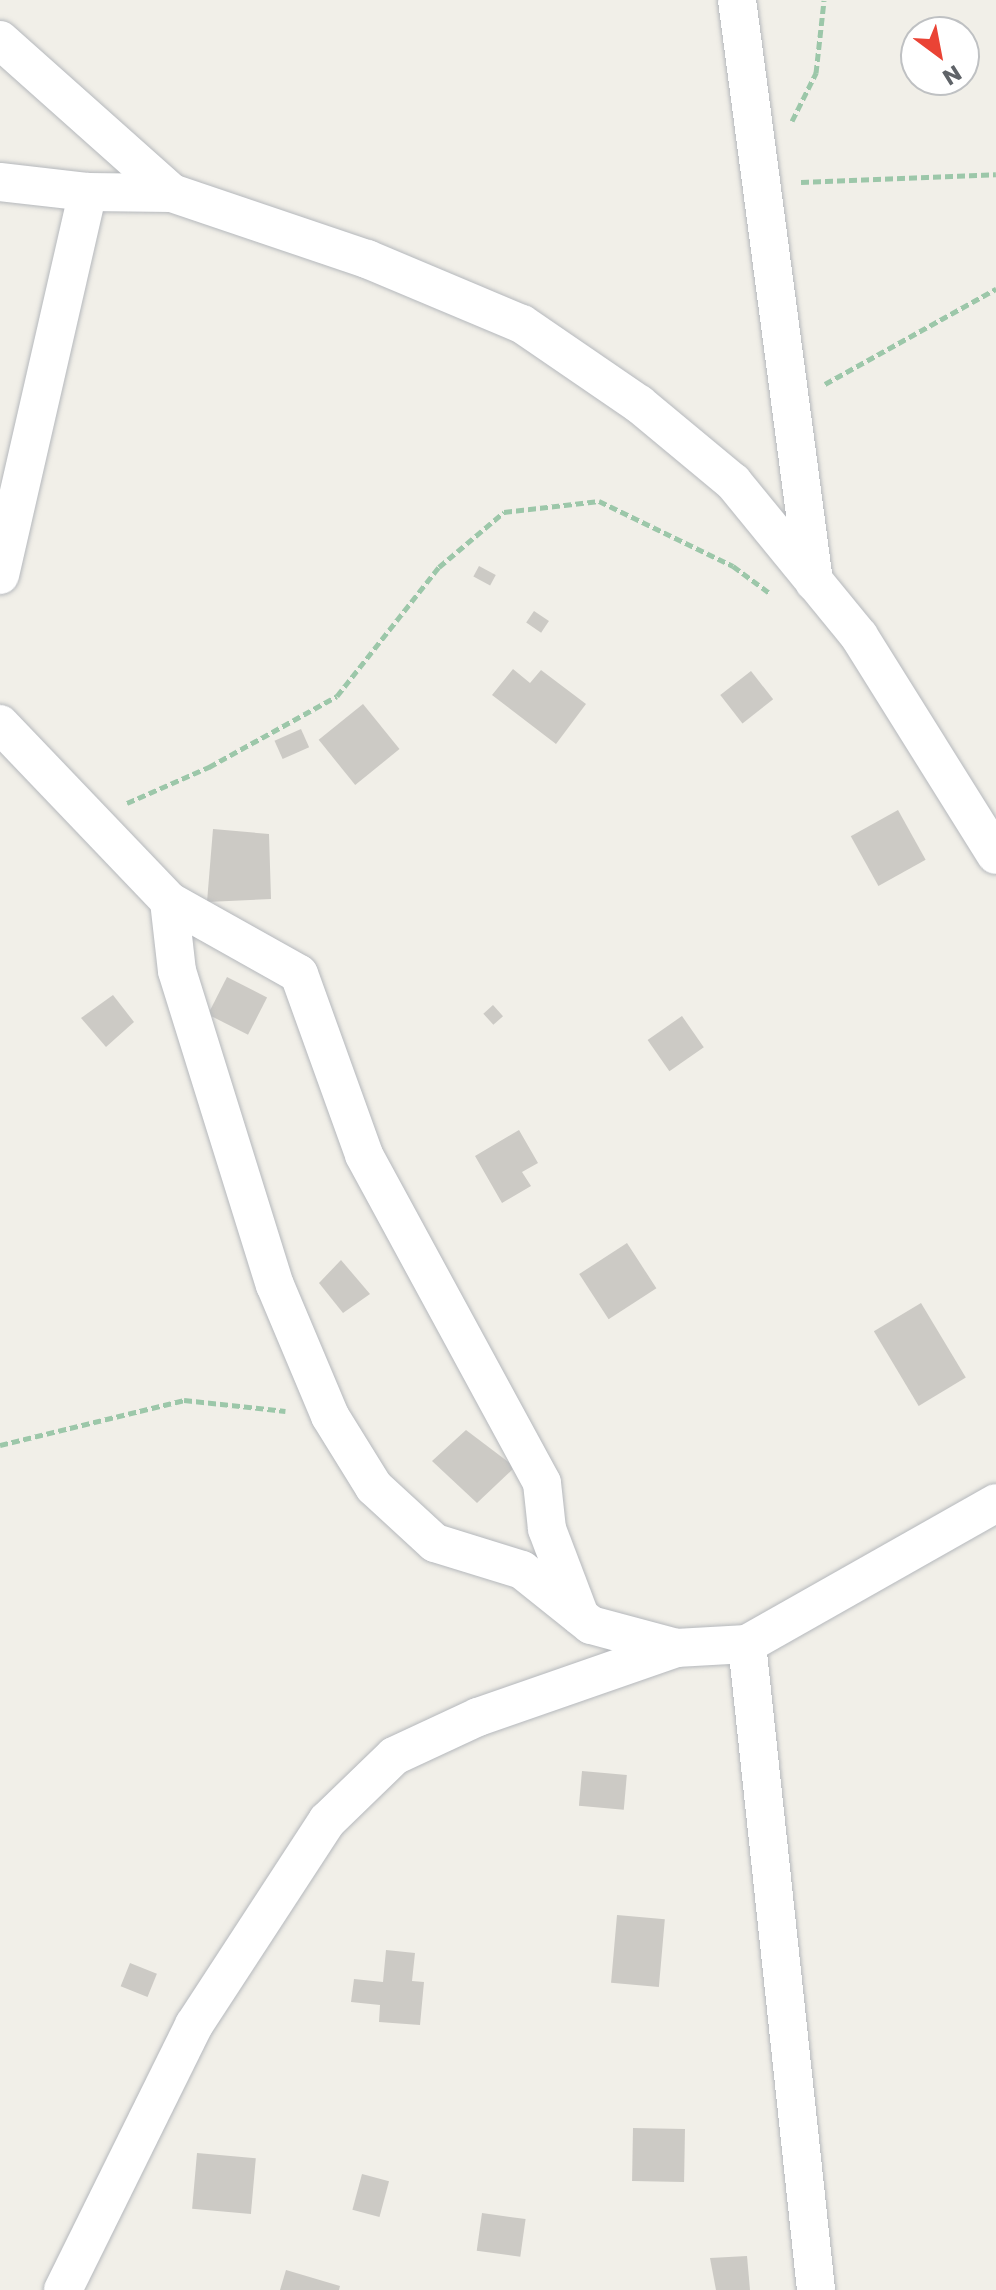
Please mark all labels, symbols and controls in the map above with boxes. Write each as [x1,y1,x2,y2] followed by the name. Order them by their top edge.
[900,16,980,96] north arrow
[937,58,967,93] text: N

